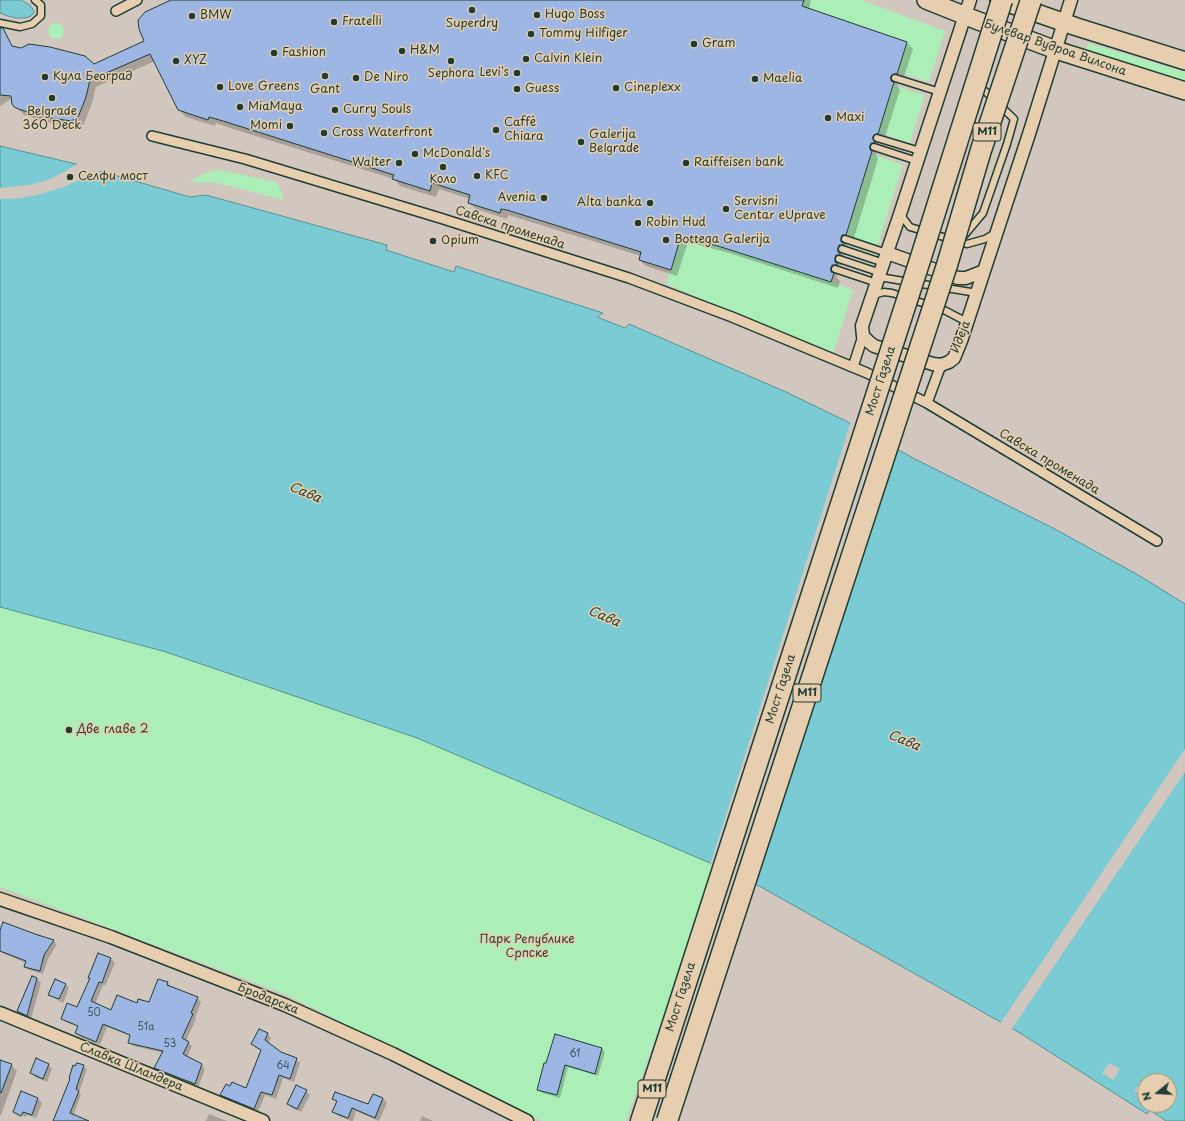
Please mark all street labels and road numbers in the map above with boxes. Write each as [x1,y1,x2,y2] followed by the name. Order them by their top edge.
[982,17,1128,79] street label: Булевар Вудроа Вилсона
[973,123,1001,141] road number: M11
[453,203,567,253] street label: Савска променада
[948,319,974,355] street label: Идеја
[863,344,899,418] street label: Мост Газела
[996,426,1102,498] street label: Савска променада
[763,652,799,726] street label: Мост Газела
[793,684,821,702] road number: M11
[663,960,699,1034] street label: Мост Газела
[236,980,300,1018] street label: Бродарска
[77,1040,185,1094] street label: Славка Шландера
[638,1080,666,1098] road number: M11

